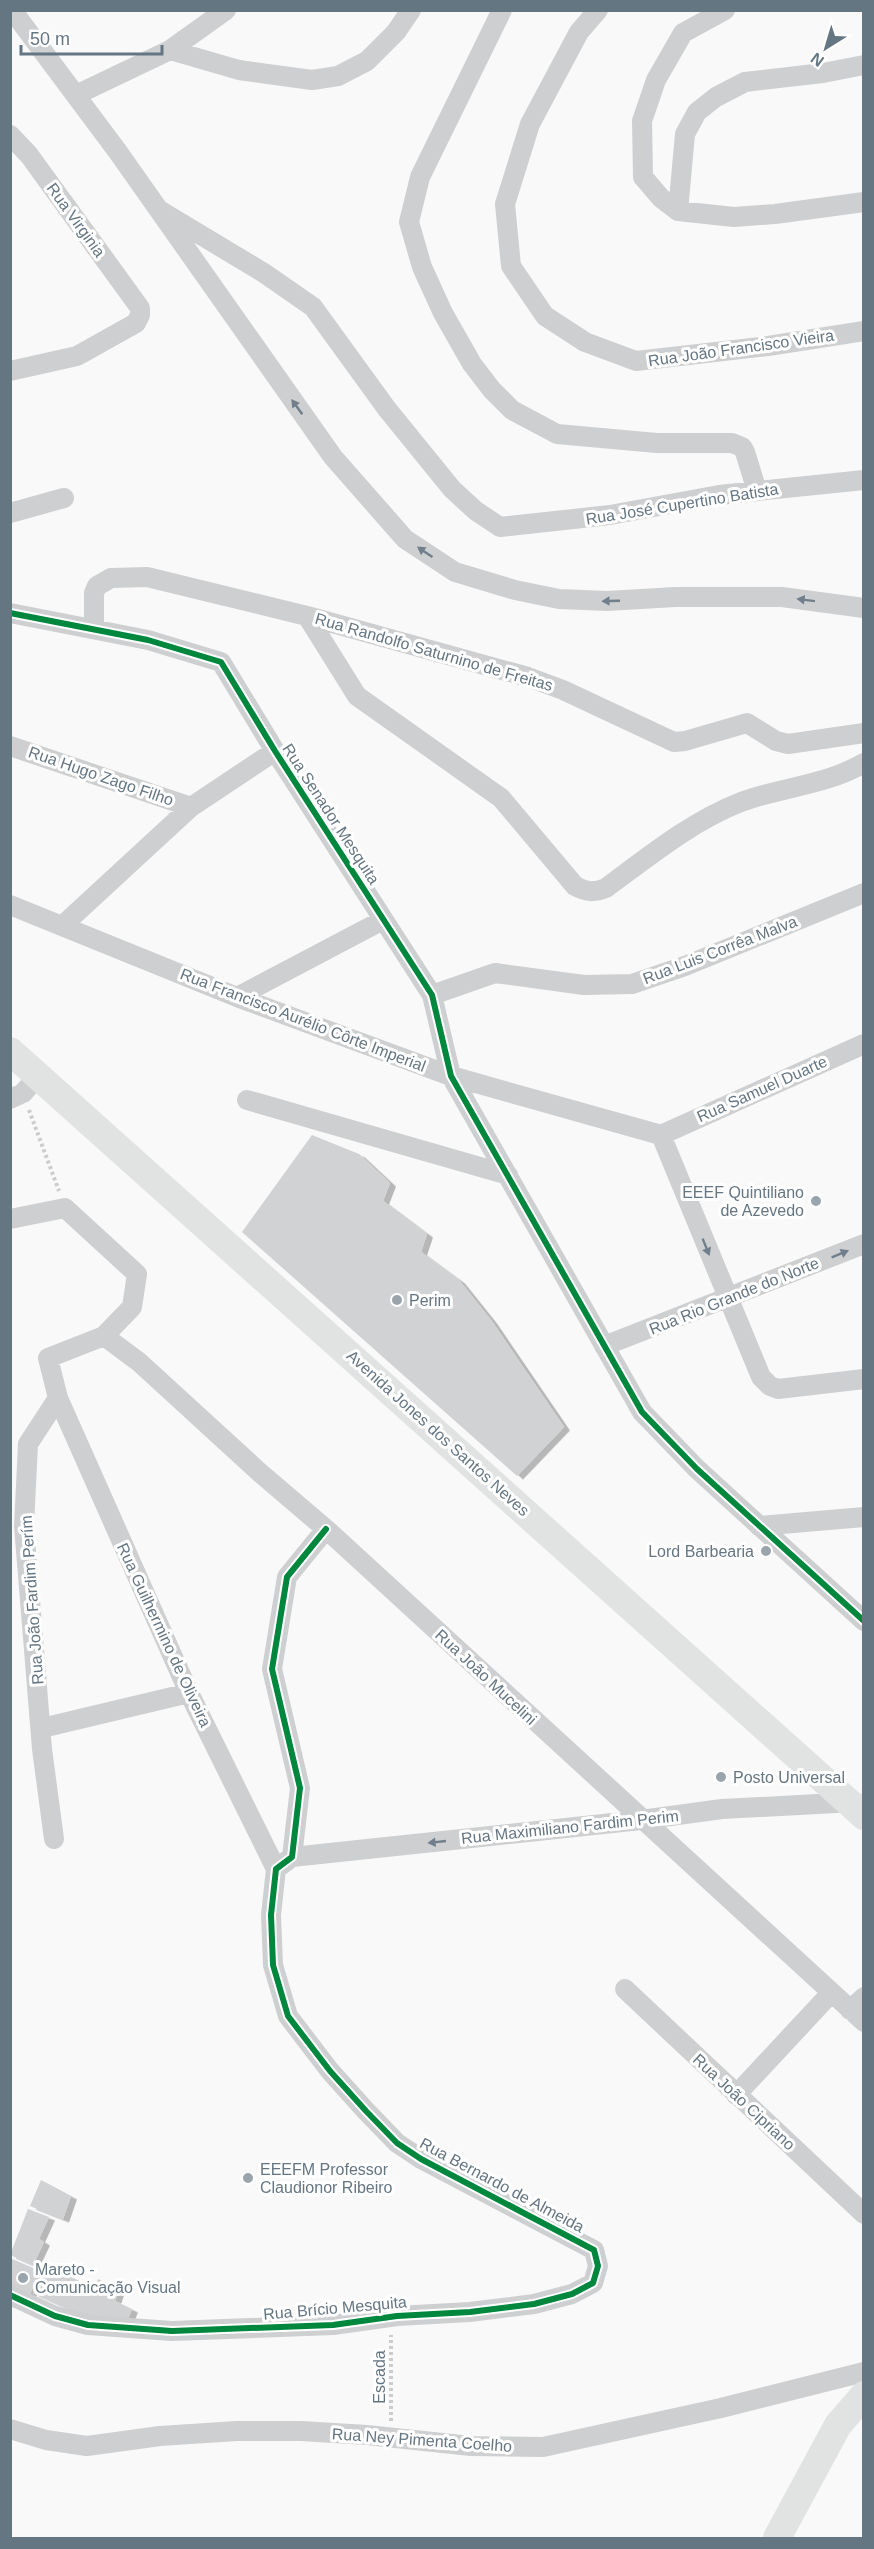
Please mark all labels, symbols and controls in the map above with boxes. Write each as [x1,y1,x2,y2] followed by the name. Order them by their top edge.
[21,18,162,56] scale bar
[796,18,856,78] north arrow
[30,29,70,49] text: 50 m
[808,49,827,70] text: N
[44,180,108,260] street label: Rua Virginia
[647,327,835,369] street label: Rua João Francisco Vieira
[291,400,303,416] one-way arrow
[584,480,780,528] street label: Rua José Cupertino Batista
[417,547,434,558] one-way arrow
[796,595,815,604] one-way arrow
[601,596,620,605] one-way arrow
[313,610,555,694] street label: Rua Randolfo Saturnino de Freitas
[279,741,383,887] street label: Rua Senador Mesquita
[26,743,176,809] street label: Rua Hugo Zago Filho
[641,913,800,987] street label: Rua Luis Corrêa Malva
[178,965,428,1075] street label: Rua Francisco Aurélio Côrte Imperial
[694,1053,830,1125] street label: Rua Samuel Duarte
[682,1184,804,1219] place label: EEEF Quintiliano de Azevedo
[809,1194,823,1208] marker: EEEF Quintiliano de Azevedo
[701,1239,711,1257] one-way arrow
[831,1249,849,1259] one-way arrow
[647,1254,821,1338] street label: Rua Rio Grande do Norte
[409,1292,451,1309] place label: Perim
[390,1293,404,1307] marker: Perim
[344,1347,532,1519] street label: Avenida Jones dos Santos Neves
[18,1515,46,1685] street label: Rua João Fardim Perím
[114,1540,214,1730] street label: Rua Guilhermino de Oliveira
[648,1543,754,1560] place label: Lord Barbearia
[759,1544,773,1558] marker: Lord Barbearia
[432,1626,540,1728] street label: Rua João Mucelini
[733,1769,845,1786] place label: Posto Universal
[714,1770,728,1784] marker: Posto Universal
[460,1807,680,1847] street label: Rua Maximiliano Fardim Perim
[427,1837,446,1847] one-way arrow
[690,2051,798,2153] street label: Rua João Cipriano
[417,2134,587,2236] street label: Rua Bernardo de Almeida
[260,2161,393,2196] place label: EEEFM Professor Claudionor Ribeiro
[241,2171,255,2185] marker: EEEFM Professor Claudionor Ribeiro
[35,2261,181,2296] place label: Mareto - Comunicação Visual
[16,2271,30,2285] marker: Mareto - Comunicação Visual
[263,2293,408,2323] street label: Rua Brício Mesquita
[371,2350,388,2404] street label: Escada
[331,2425,513,2455] street label: Rua Ney Pimenta Coelho

